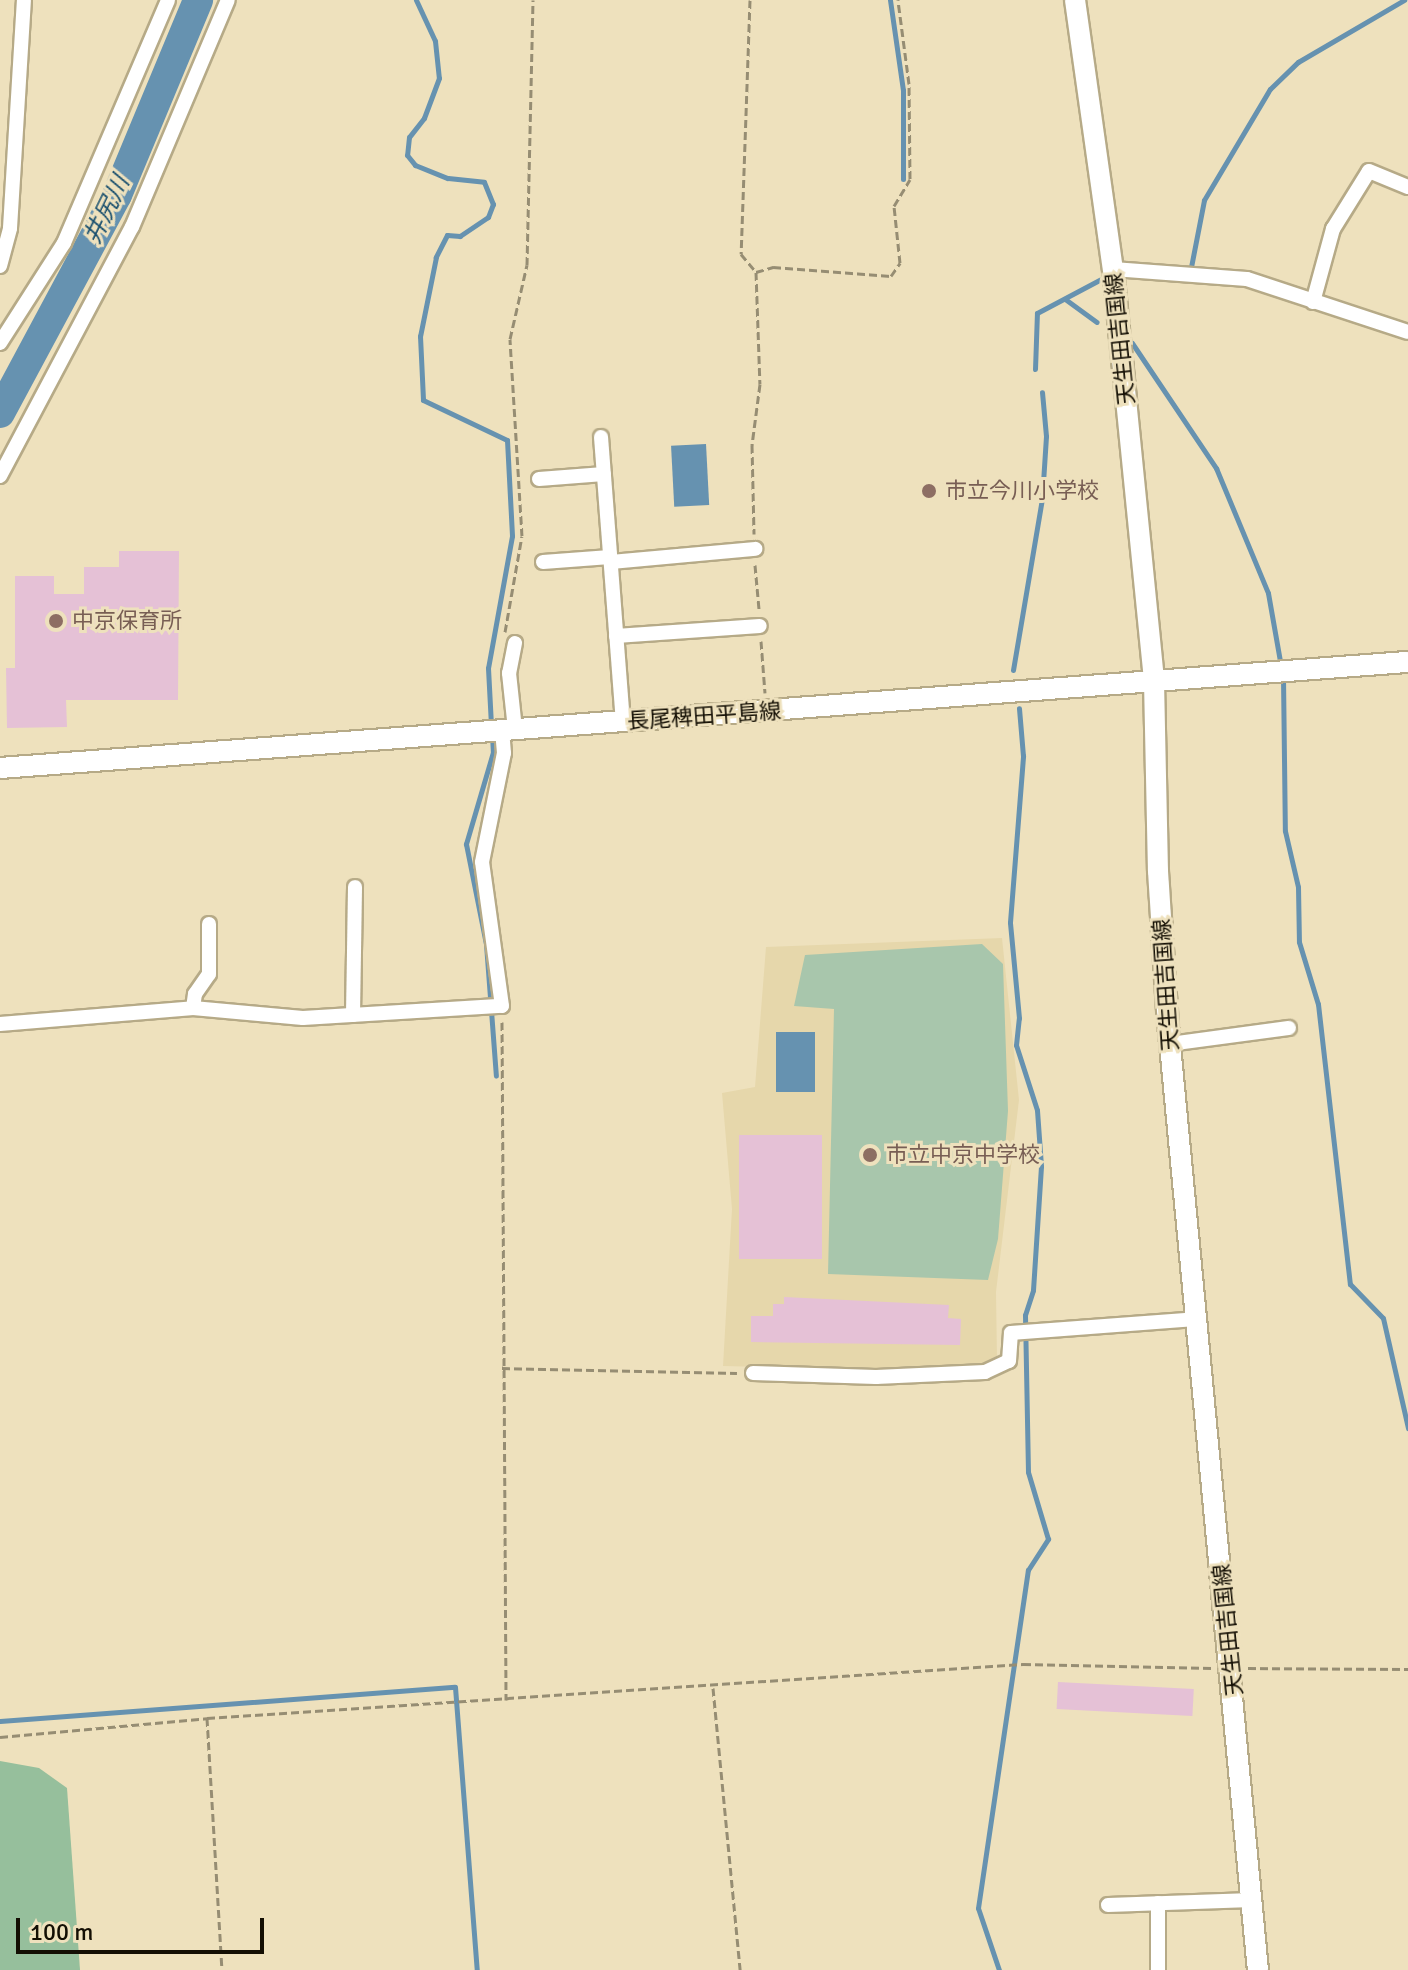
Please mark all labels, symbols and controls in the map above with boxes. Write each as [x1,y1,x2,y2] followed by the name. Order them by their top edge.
[78,171,136,249] water label: 井尻川
[1100,272,1140,406] street label: 天生田吉国線
[945,478,1099,504] place label: 市立今川小学校
[920,482,938,500] marker: 市立今川小学校
[72,608,182,634] place label: 中京保育所
[47,612,65,630] marker: 中京保育所
[626,697,782,735] street label: 長尾稗田平島線
[1148,918,1184,1052] street label: 天生田吉国線
[886,1142,1040,1168] place label: 市立中京中学校
[861,1146,879,1164] marker: 市立中京中学校
[1208,1563,1248,1697] street label: 天生田吉国線
[20,1902,268,1952] scale bar
[30,1917,93,1947] text: 100 m

